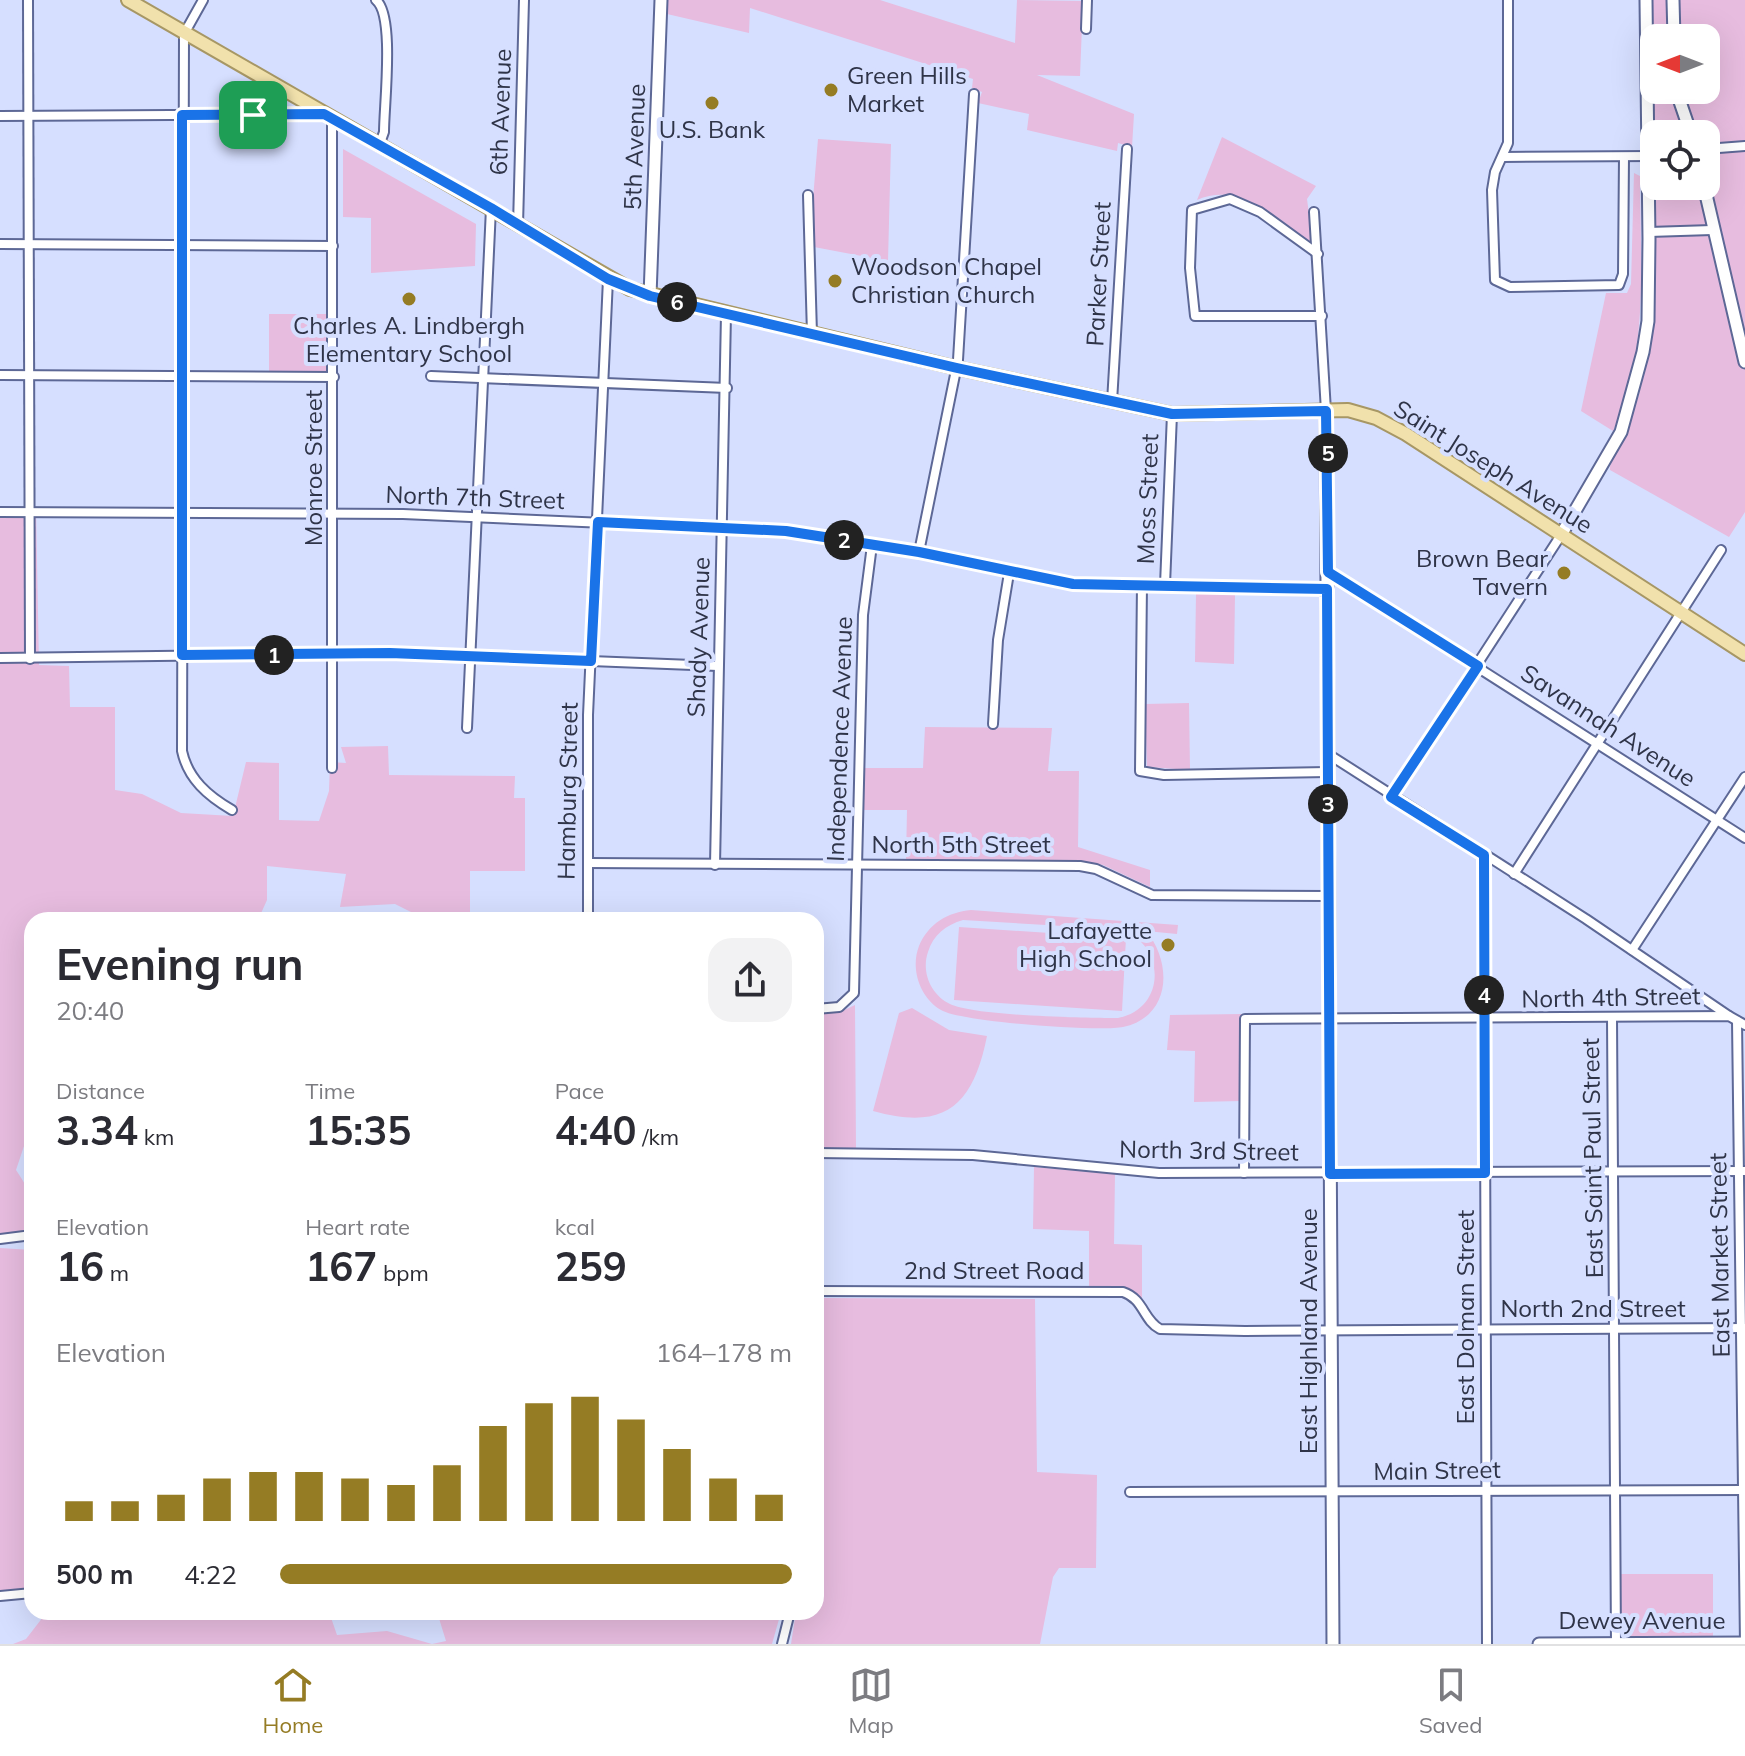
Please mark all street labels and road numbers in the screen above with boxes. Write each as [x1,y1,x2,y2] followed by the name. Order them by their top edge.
[483,48,517,176] street label: 6th Avenue
[617,83,651,211] street label: 5th Avenue
[1079,201,1117,347] street label: Parker Street
[298,390,328,546] street label: Monroe Street
[1389,393,1598,539] street label: Saint Joseph Avenue
[1130,433,1164,565] street label: Moss Street
[385,479,565,515] street label: North 7th Street
[680,556,716,718] street label: Shady Avenue
[820,616,858,862] street label: Independence Avenue
[1515,657,1702,793] street label: Savannah Avenue
[550,702,584,880] street label: Hamburg Street
[871,829,1051,859] street label: North 5th Street
[1521,980,1701,1014] street label: North 4th Street
[1575,1038,1609,1278] street label: East Saint Paul Street
[1119,1133,1299,1167] street label: North 3rd Street
[1702,1152,1736,1358] street label: East Market Street
[1293,1208,1323,1454] street label: East Highland Avenue
[1450,1210,1480,1424] street label: East Dolman Street
[904,1255,1084,1285] street label: 2nd Street Road
[1500,1293,1686,1323] street label: North 2nd Street
[1373,1454,1501,1486] street label: Main Street
[1558,1605,1726,1635] street label: Dewey Avenue

